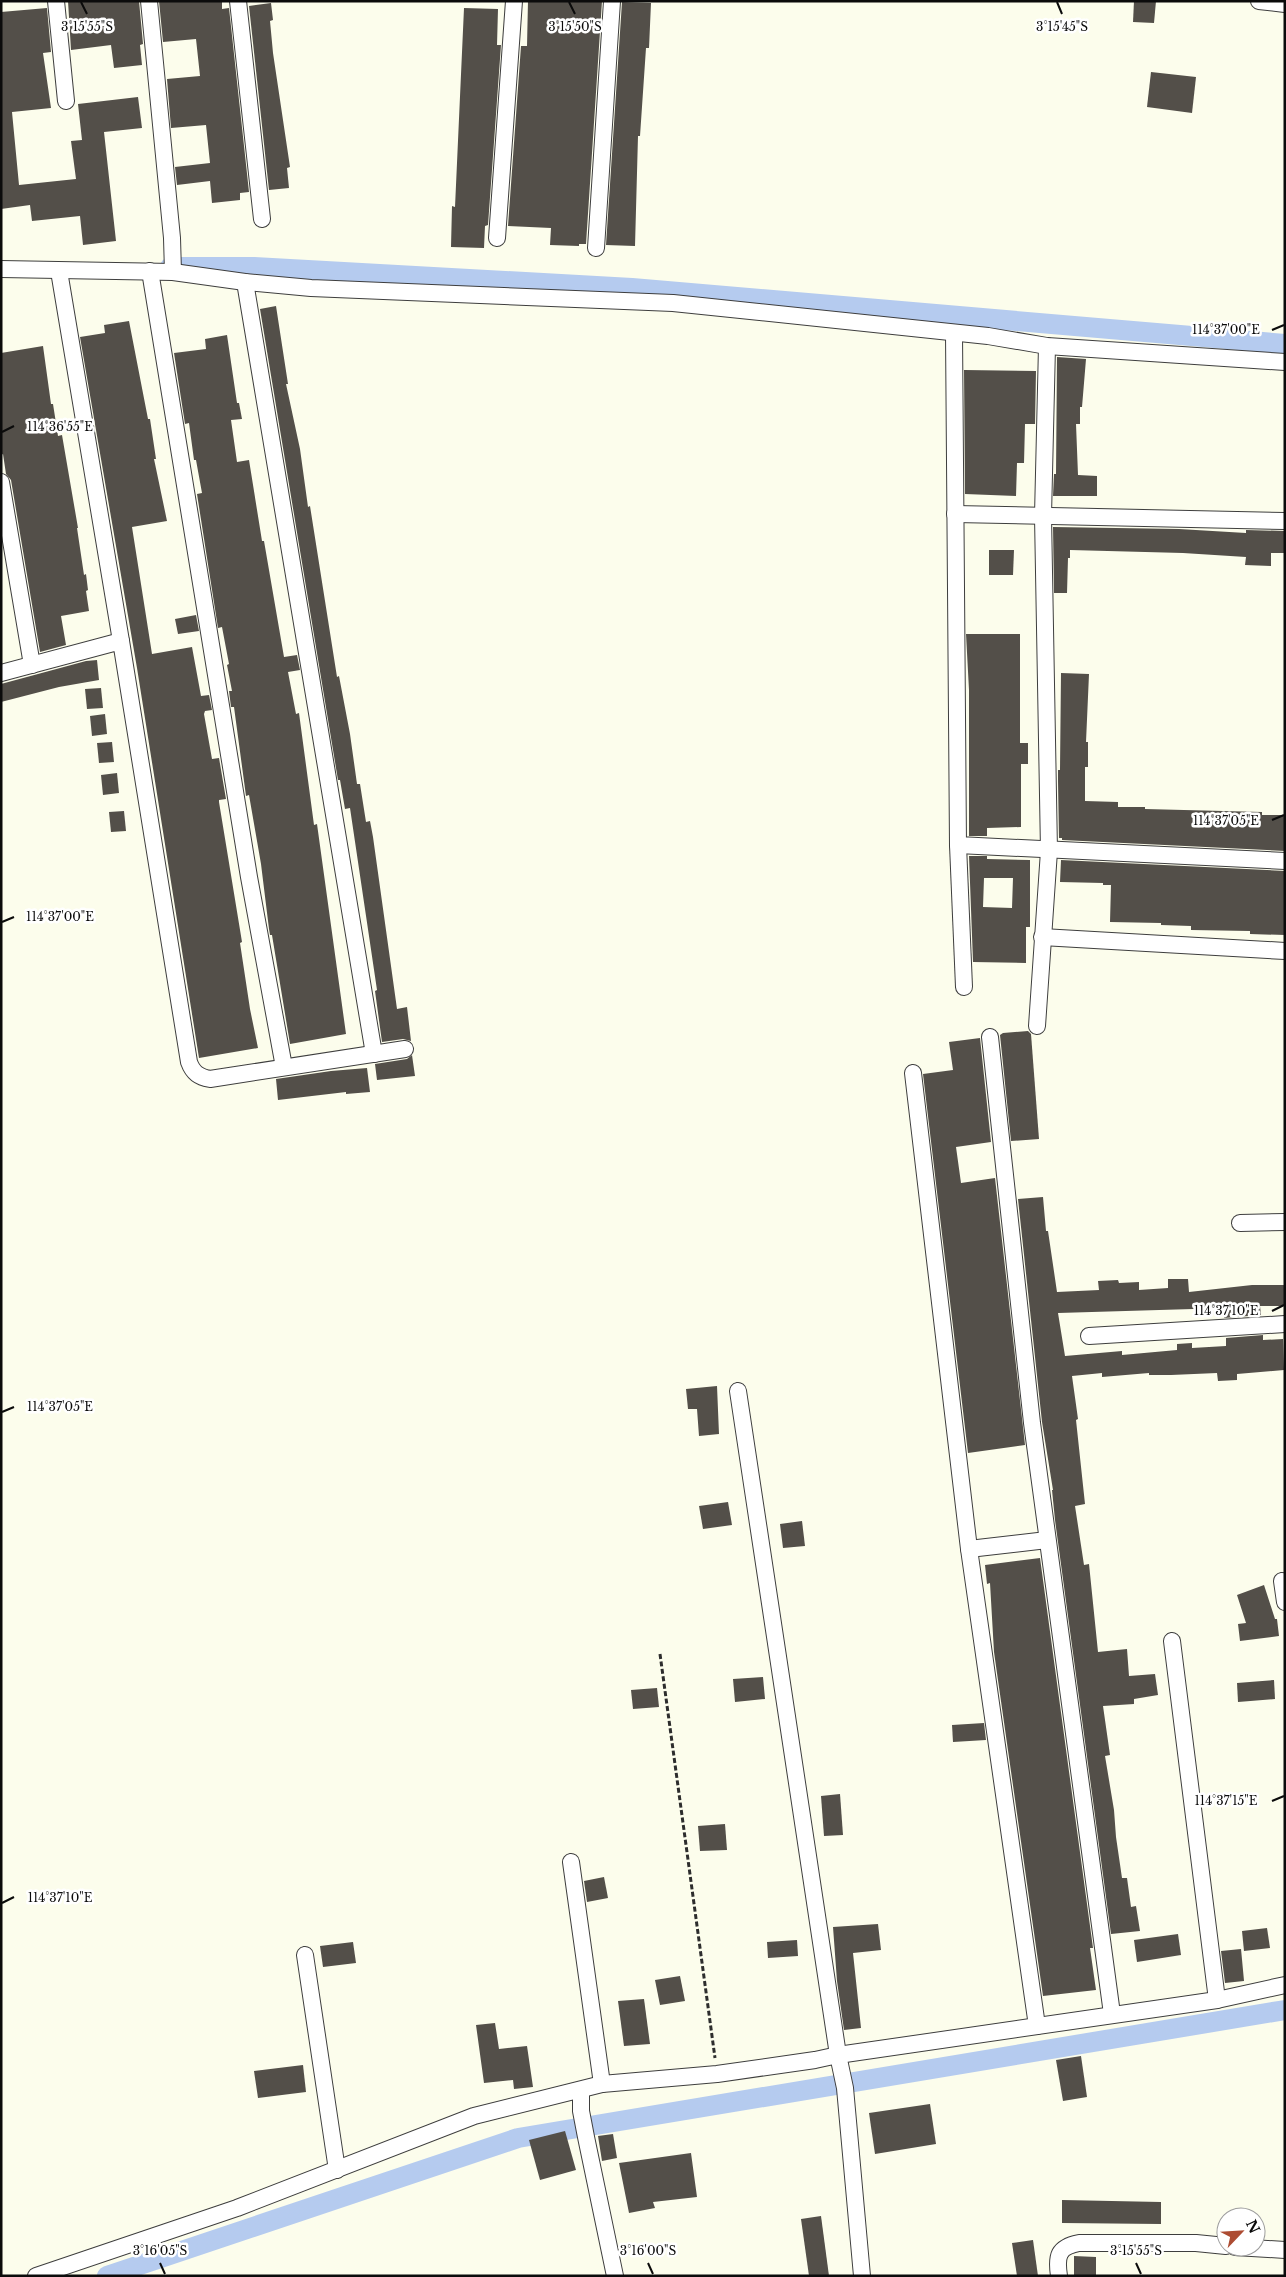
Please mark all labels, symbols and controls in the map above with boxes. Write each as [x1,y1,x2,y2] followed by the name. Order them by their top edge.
[61,19,113,34] text: 3°15'55"S
[548,19,602,34] text: 3°15'50"S
[1036,19,1088,34] text: 3°15'45"S
[1192,322,1260,337] text: 114°37'00"E
[27,419,93,434] text: 114°36'55"E
[1193,813,1259,828] text: 114°37'05"E
[26,909,94,924] text: 114°37'00"E
[1194,1303,1259,1318] text: 114°37'10"E
[27,1399,93,1414] text: 114°37'05"E
[1195,1793,1258,1808] text: 114°37'15"E
[28,1890,93,1905] text: 114°37'10"E
[1216,2207,1266,2257] north arrow
[1242,2217,1264,2236] text: N
[133,2243,188,2258] text: 3°16'05"S
[620,2243,676,2258] text: 3°16'00"S
[1110,2243,1162,2258] text: 3°15'55"S

